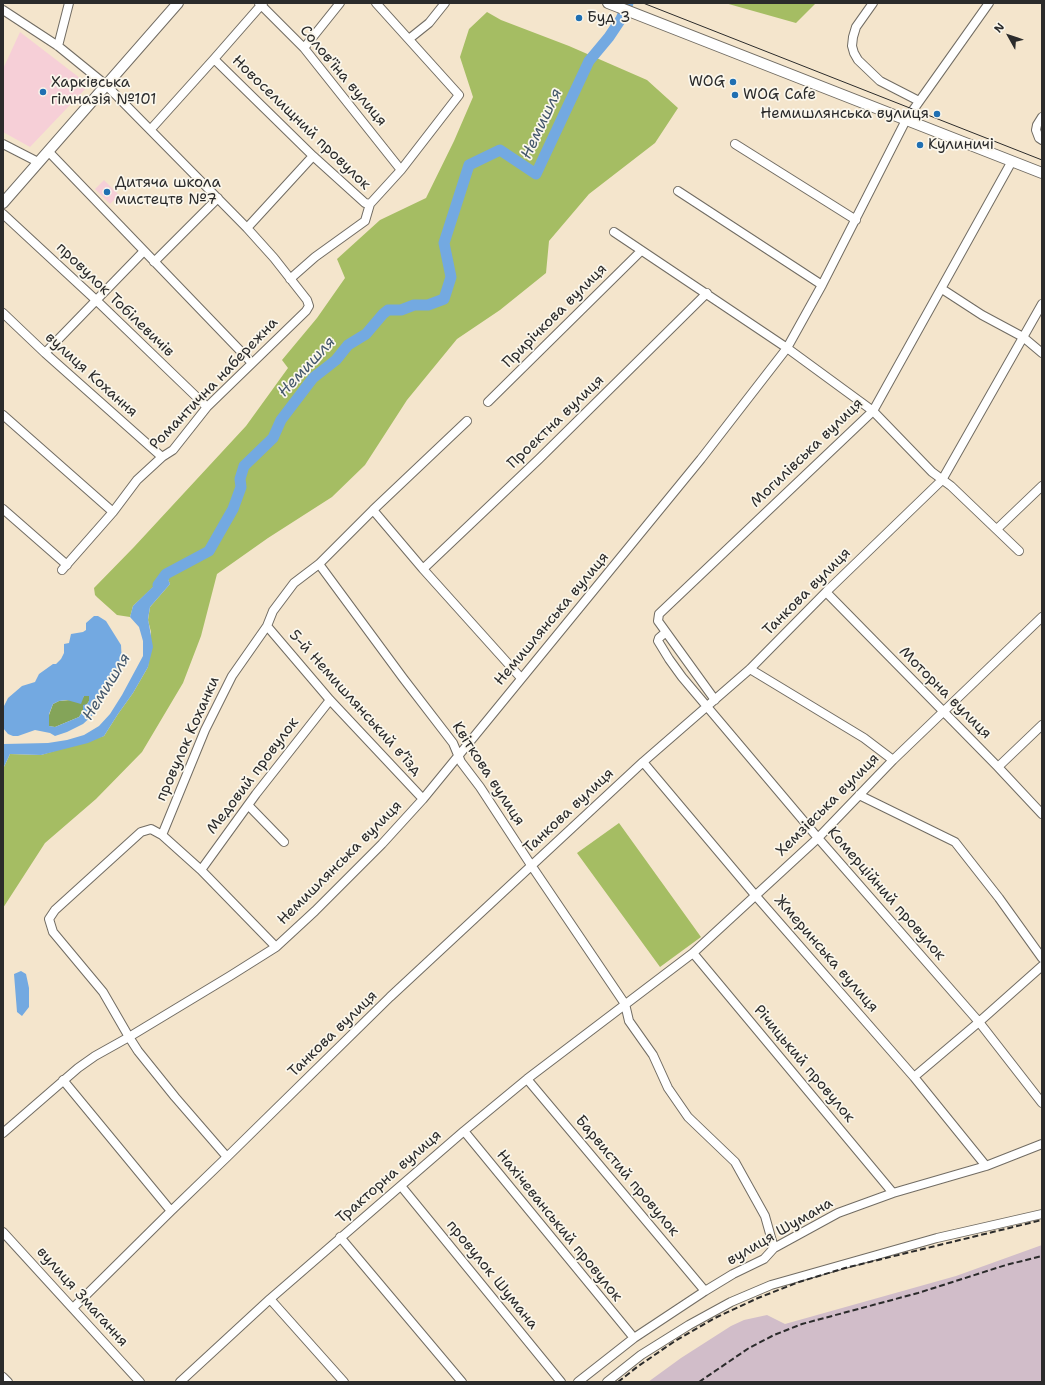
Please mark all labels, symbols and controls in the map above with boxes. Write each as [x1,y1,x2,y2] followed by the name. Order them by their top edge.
[587,9,631,27] place label: Буд 3
[574,13,584,23] marker: Буд 3
[989,16,1029,56] north arrow
[991,20,1008,36] text: N
[296,22,390,130] street label: Солов'їна вулиця
[228,52,374,194] street label: Новоселищний провулок
[689,73,725,91] place label: WOG
[51,74,156,109] place label: Харківська гімназія №101
[728,77,738,87] marker: WOG
[517,86,567,162] water label: Немишля
[743,86,816,104] place label: WOG Cafe
[38,87,48,97] marker: Харківська гімназія №101
[730,90,740,100] marker: WOG Cafe
[760,105,929,123] place label: Немишлянська вулиця
[932,109,942,119] marker: Немишлянська вулиця
[928,136,994,154] place label: Кулиничі
[915,140,925,150] marker: Кулиничі
[115,174,221,209] place label: Дитяча школа мистецтв №7
[102,187,112,197] marker: Дитяча школа мистецтв №7
[52,239,178,361] street label: провулок Тобілевичів
[499,260,611,372] street label: Прирічкова вулиця
[146,314,282,454] street label: Романтична набережна
[41,329,141,421] street label: вулиця Кохання
[274,333,340,401] water label: Немишля
[504,371,608,473] street label: Проектна вулиця
[747,395,867,511] street label: Могилівська вулиця
[759,544,855,640] street label: Танкова вулиця
[491,549,613,689] street label: Немишлянська вулиця
[285,627,425,779] street label: 5-й Немишлянський в’їзд
[895,643,995,743] street label: Моторна вулиця
[79,650,135,724] water label: Немишля
[152,674,224,804] street label: провулок Коханки
[203,714,303,838] street label: Медовий провулок
[448,719,528,829] street label: Квіткова вулиця
[773,750,883,860] street label: Хемзівська вулиця
[520,765,618,857] street label: Танкова вулиця
[274,797,406,929] street label: Немишлянська вулиця
[823,824,949,964] street label: Комерційний провулок
[770,892,882,1016] street label: Жмеринська вулиця
[285,987,381,1081] street label: Танкова вулиця
[750,1002,858,1126] street label: Річицький провулок
[571,1112,683,1240] street label: Барвистий провулок
[333,1126,445,1228] street label: Тракторна вулиця
[492,1147,626,1305] street label: Нахічеванський провулок
[724,1194,836,1270] street label: вулиця Шумана
[442,1217,542,1333] street label: провулок Шумана
[32,1243,132,1351] street label: вулиця Змагання

